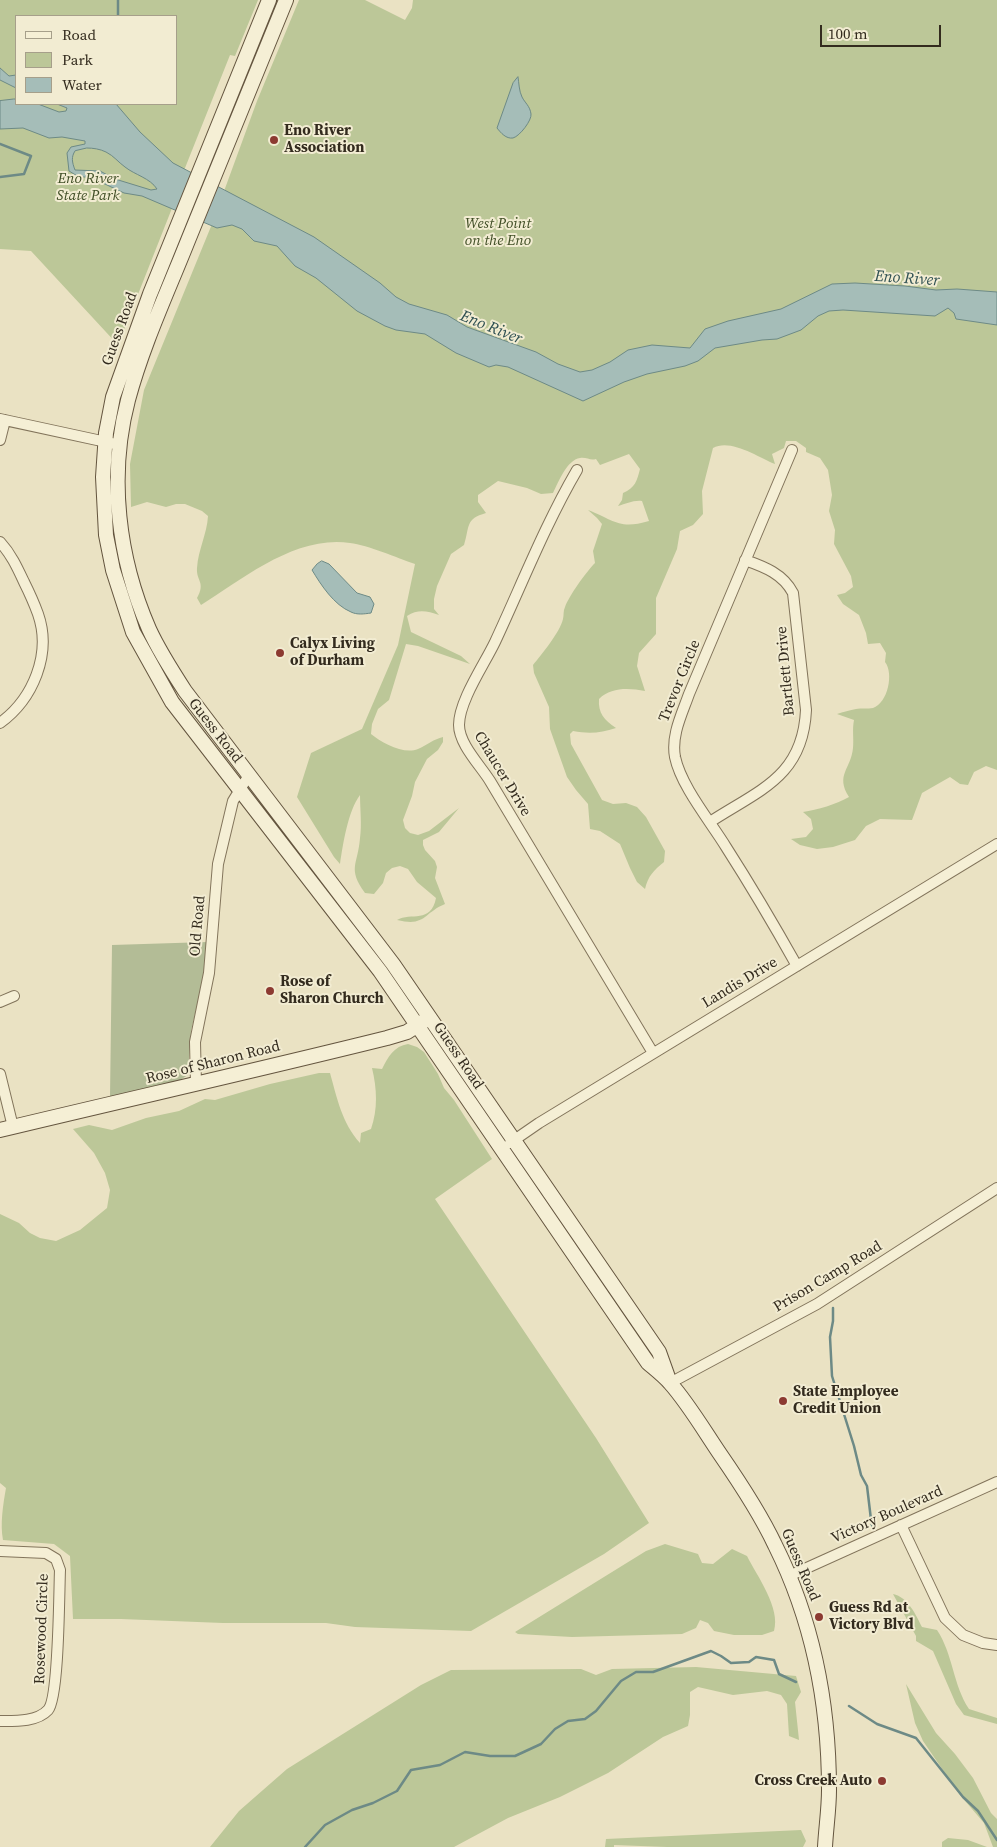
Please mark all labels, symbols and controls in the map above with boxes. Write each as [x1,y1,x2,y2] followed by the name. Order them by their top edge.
[15,15,178,105] legend
[822,15,943,47] scale bar
[828,23,868,44] text: 100 m
[62,24,96,45] text: Road
[62,49,93,70] text: Park
[62,74,102,95] text: Water
[284,122,365,157] place label: Eno River Association
[268,134,280,146] marker: Eno River Association
[57,170,119,205] park label: Eno River State Park
[465,215,531,250] park label: West Point on the Eno
[874,267,940,291] water label: Eno River
[98,290,142,368] street label: Guess Road
[457,307,525,349] water label: Eno River
[773,625,799,717] street label: Bartlett Drive
[290,635,375,670] place label: Calyx Living of Durham
[655,637,705,725] street label: Trevor Circle
[274,647,286,659] marker: Calyx Living of Durham
[184,695,246,767] street label: Guess Road
[470,728,534,820] street label: Chaucer Drive
[186,895,210,957] street label: Old Road
[699,953,781,1013] street label: Landis Drive
[280,973,384,1008] place label: Rose of Sharon Church
[264,985,276,997] marker: Rose of Sharon Church
[429,1019,487,1093] street label: Guess Road
[144,1038,282,1088] street label: Rose of Sharon Road
[770,1238,886,1316] street label: Prison Camp Road
[793,1383,898,1418] place label: State Employee Credit Union
[777,1395,789,1407] marker: State Employee Credit Union
[828,1482,946,1548] street label: Victory Boulevard
[777,1526,823,1604] street label: Guess Road
[31,1573,53,1685] street label: Rosewood Circle
[829,1599,914,1634] place label: Guess Rd at Victory Blvd
[813,1611,825,1623] marker: Guess Rd at Victory Blvd
[755,1772,872,1790] place label: Cross Creek Auto
[876,1775,888,1787] marker: Cross Creek Auto

